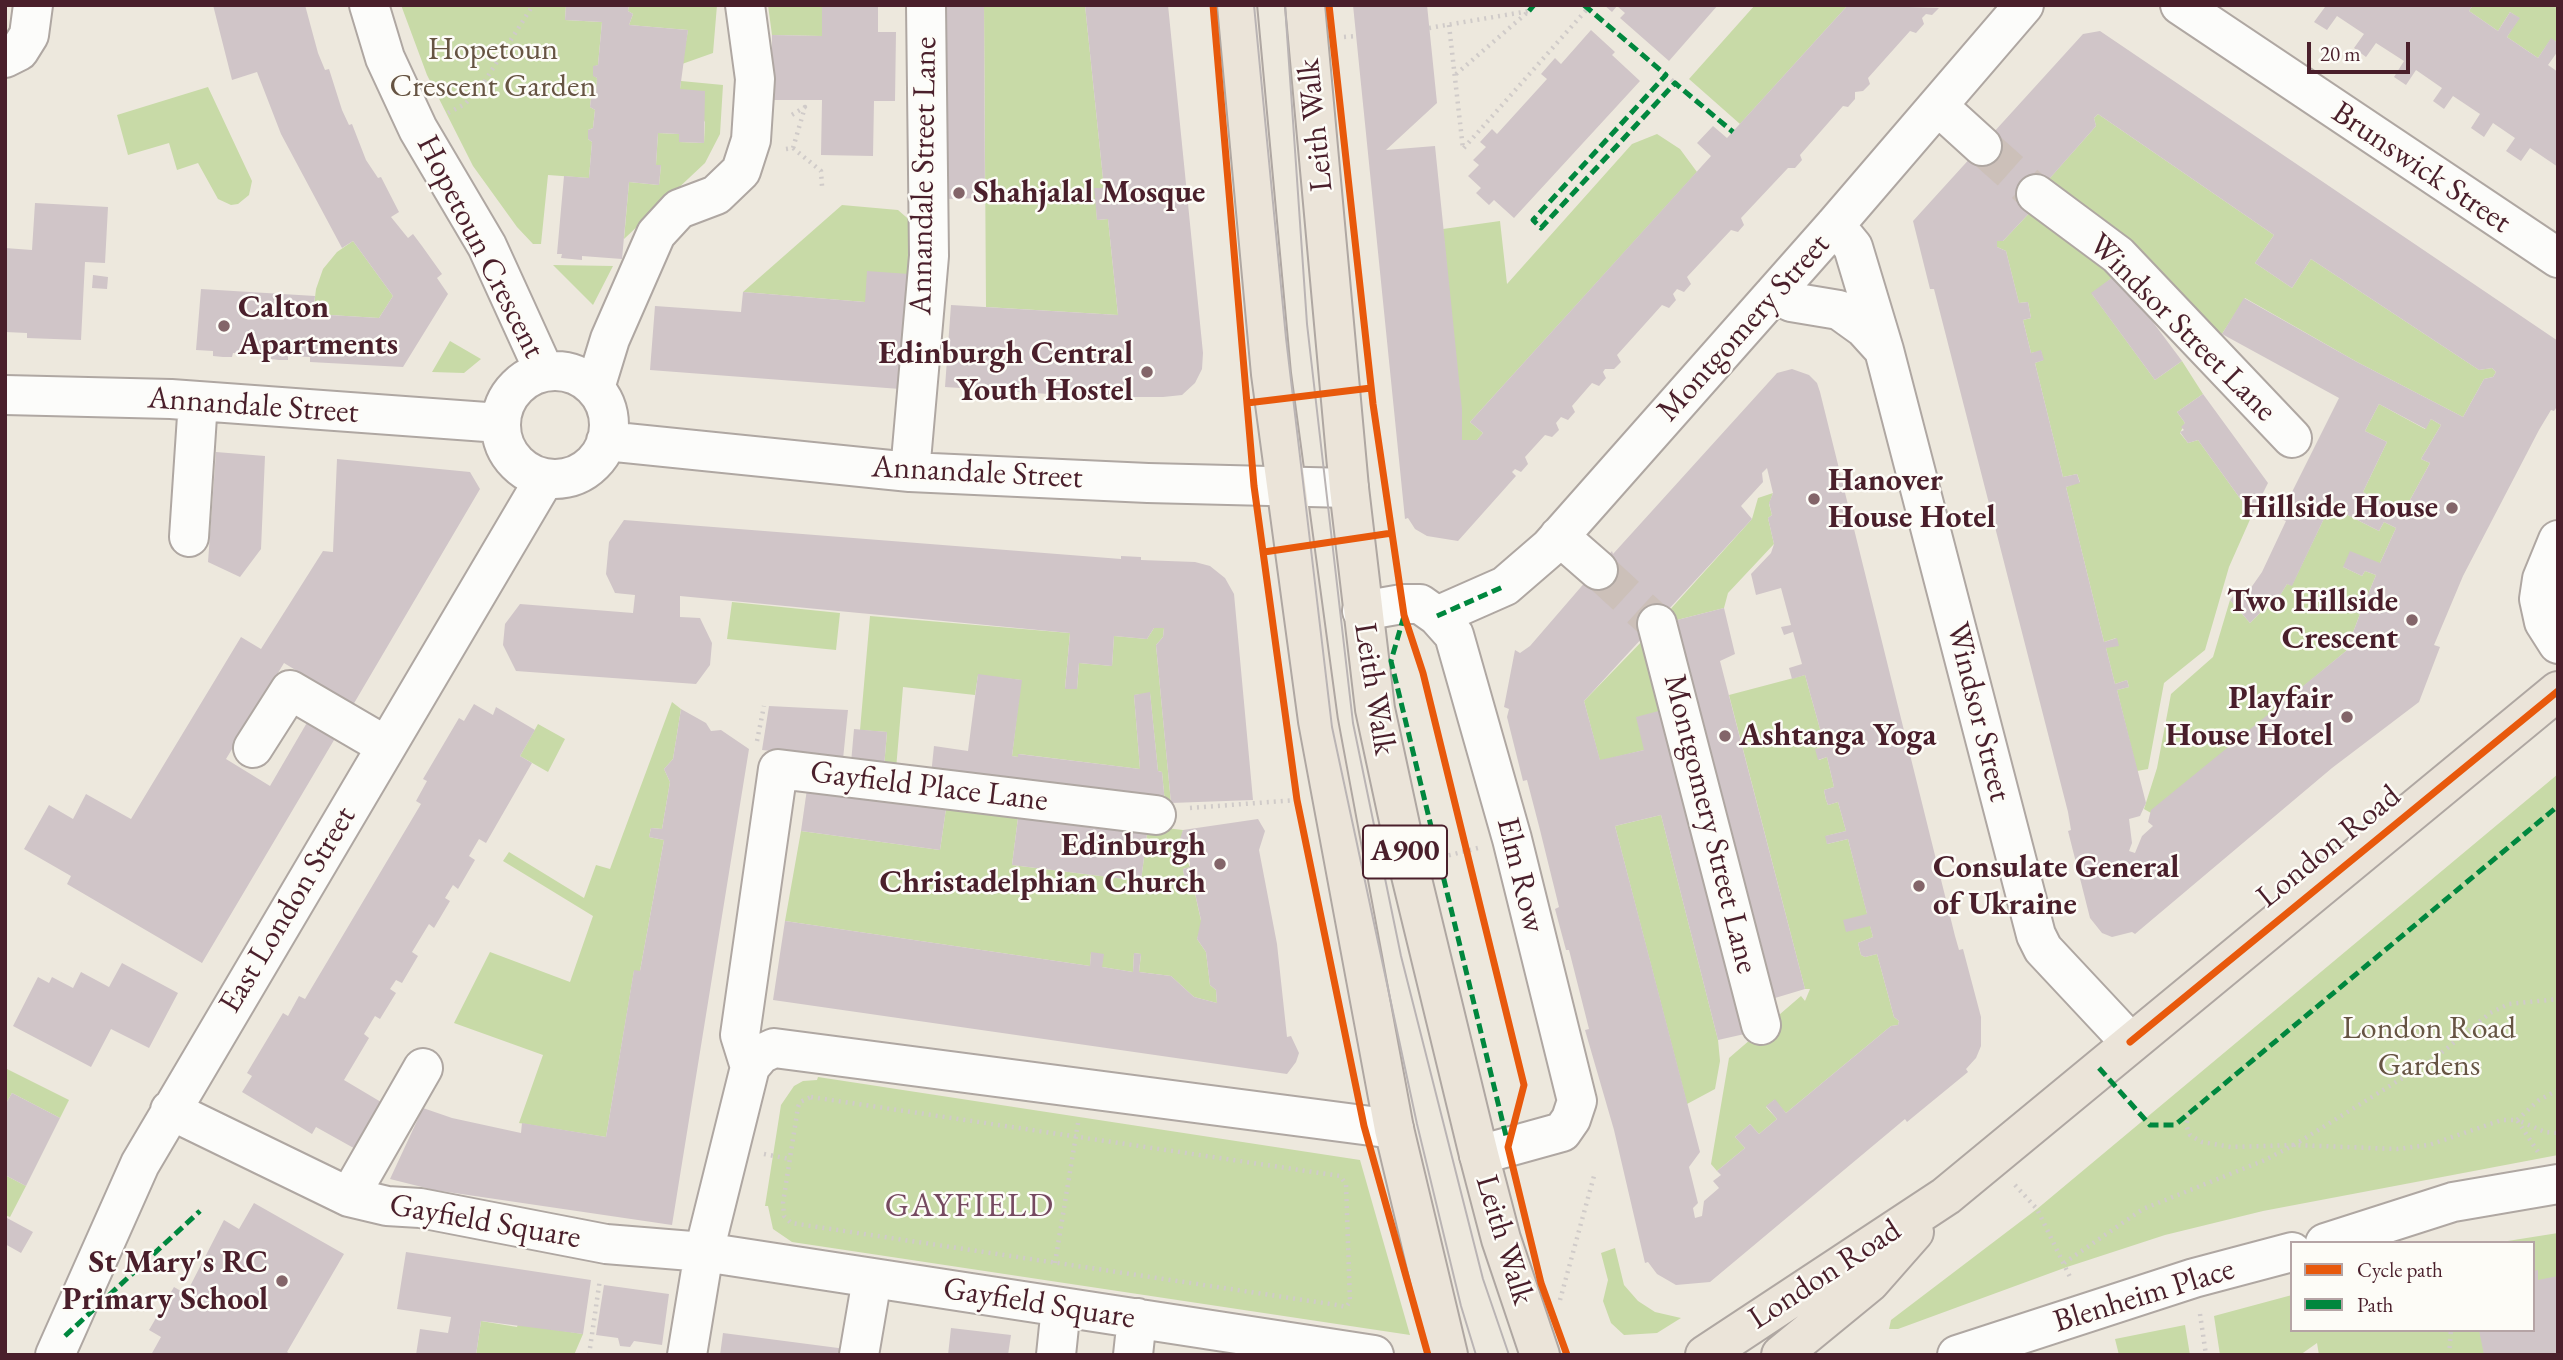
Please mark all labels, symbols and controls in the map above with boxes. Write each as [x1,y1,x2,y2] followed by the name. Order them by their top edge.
[2311,28,2414,72] scale bar
[390,31,596,106] park label: Hopetoun Crescent Garden
[902,36,946,316] street label: Annandale Street Lane
[2320,40,2361,67] text: 20 m
[1290,57,1342,193] street label: Leith Walk
[2324,94,2518,242] street label: Brunswick Street
[407,129,553,365] street label: Hopetoun Crescent
[973,174,1205,212] place label: Shahjalal Mosque
[951,185,967,201] marker: Shahjalal Mosque
[1650,226,1838,430] street label: Montgomery Street
[2080,226,2284,430] street label: Windsor Street Lane
[238,289,398,364] place label: Calton Apartments
[216,318,232,334] marker: Calton Apartments
[878,335,1133,410] place label: Edinburgh Central Youth Hostel
[1139,364,1155,380] marker: Edinburgh Central Youth Hostel
[146,379,360,433] street label: Annandale Street
[870,448,1084,498] street label: Annandale Street
[1828,462,1996,537] place label: Hanover House Hotel
[2241,489,2438,527] place label: Hillside House
[1806,491,1822,507] marker: Hanover House Hotel
[2444,500,2460,516] marker: Hillside House
[2227,583,2398,658] place label: Two Hillside Crescent
[2404,612,2420,628] marker: Two Hillside Crescent
[1937,618,2019,806] street label: Windsor Street
[1345,620,1403,758] street label: Leith Walk
[1654,671,1766,977] street label: Montgomery Street Lane
[2165,680,2333,755] place label: Playfair House Hotel
[2339,709,2355,725] marker: Playfair House Hotel
[1739,717,1936,755] place label: Ashtanga Yoga
[1717,728,1733,744] marker: Ashtanga Yoga
[808,753,1050,821] street label: Gayfield Place Lane
[2249,777,2409,917] street label: London Road
[211,800,365,1020] street label: East London Street
[1487,814,1553,936] street label: Elm Row
[1363,825,1447,878] road number: A900
[880,827,1206,902] place label: Edinburgh Christadelphian Church
[1933,849,2179,924] place label: Consulate General of Ukraine
[1212,856,1228,872] marker: Edinburgh Christadelphian Church
[1911,878,1927,894] marker: Consulate General of Ukraine
[2342,1010,2516,1085] park label: London Road Gardens
[1466,1171,1542,1309] street label: Leith Walk
[386,1186,584,1258] street label: Gayfield Square
[886,1187,1054,1227] district label: GAYFIELD
[1742,1212,1908,1338] street label: London Road
[2290,1241,2535,1332] legend
[62,1244,268,1319] place label: St Mary's RC Primary School
[2049,1250,2239,1342] street label: Blenheim Place
[2357,1256,2443,1283] text: Cycle path
[940,1270,1138,1338] street label: Gayfield Square
[274,1273,290,1289] marker: St Mary's RC Primary School
[2357,1291,2393,1318] text: Path

